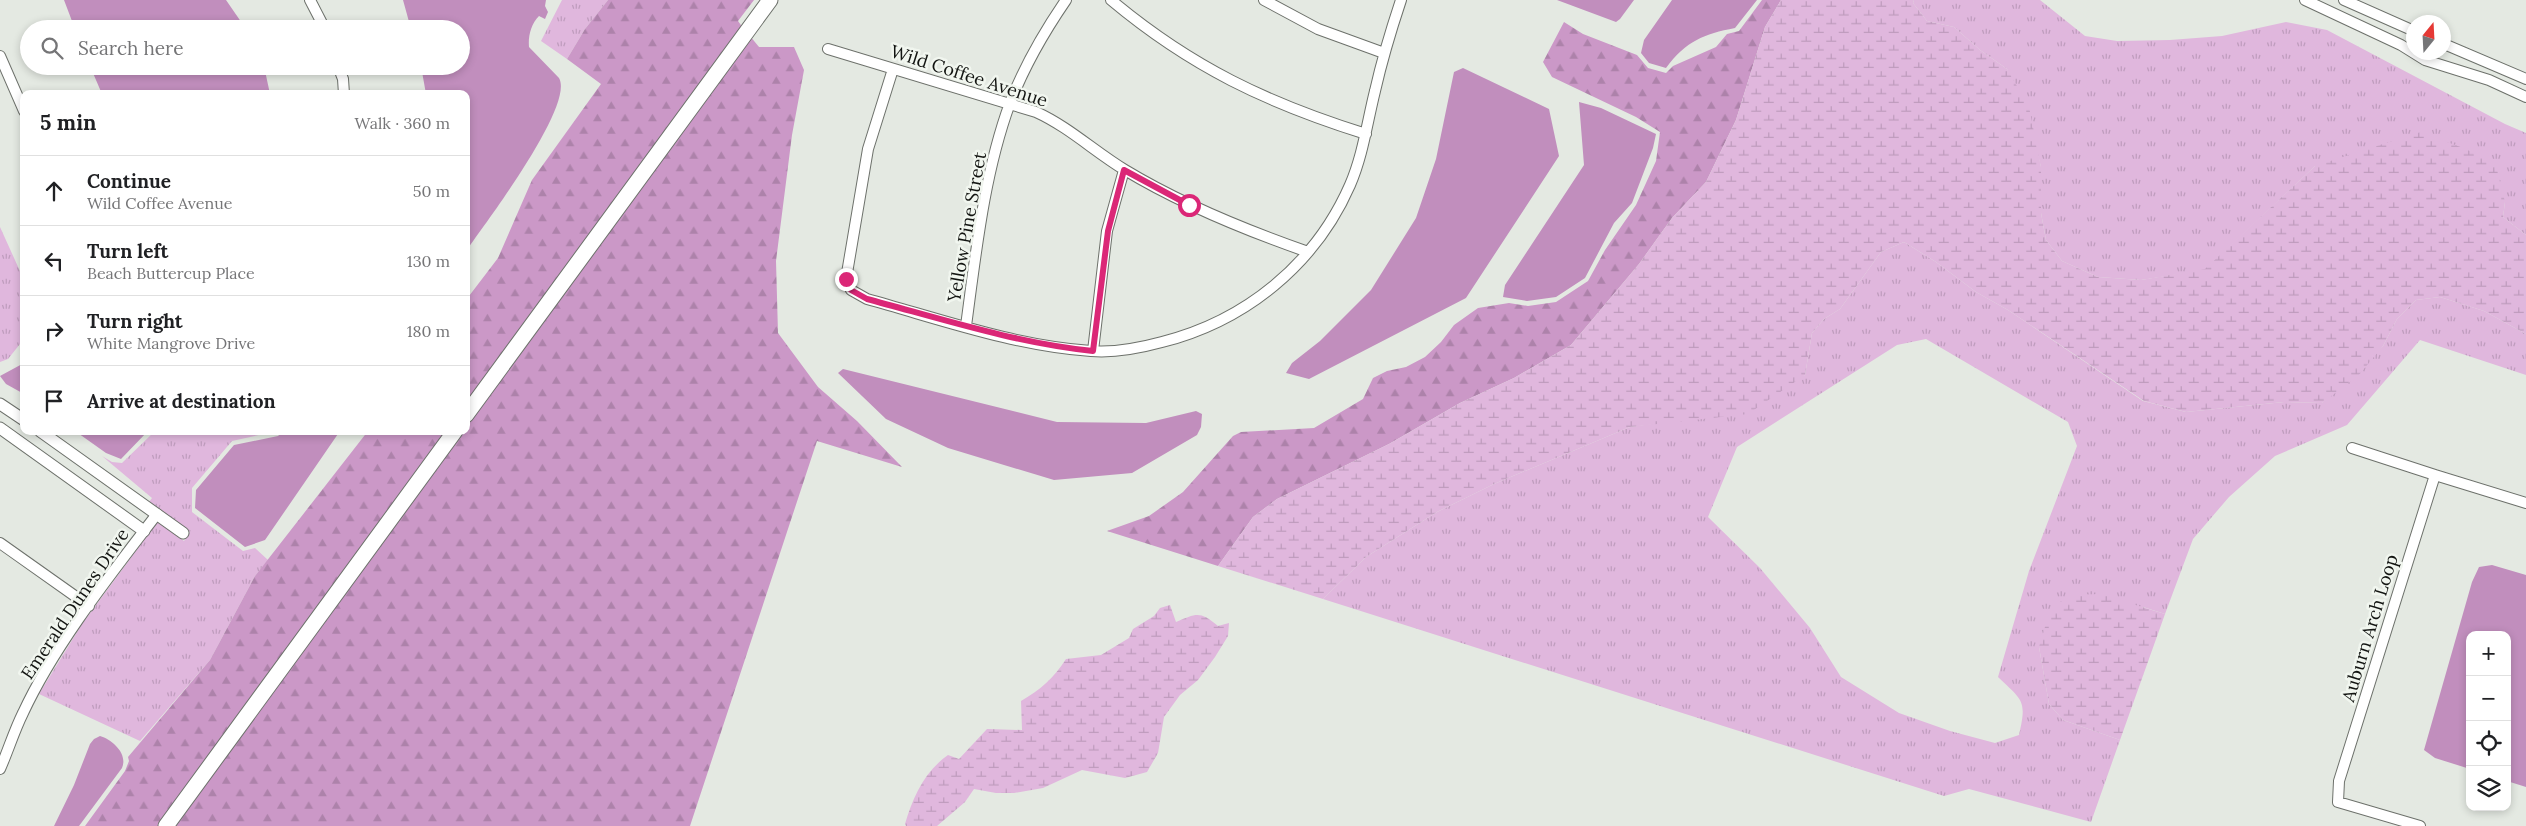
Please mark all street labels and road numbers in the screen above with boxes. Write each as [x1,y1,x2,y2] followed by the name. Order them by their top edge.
[888,39,1051,112] street label: Wild Coffee Avenue
[942,150,991,305] street label: Yellow Pine Street
[15,524,134,684] street label: Emerald Dunes Drive
[2336,551,2403,705] street label: Auburn Arch Loop

